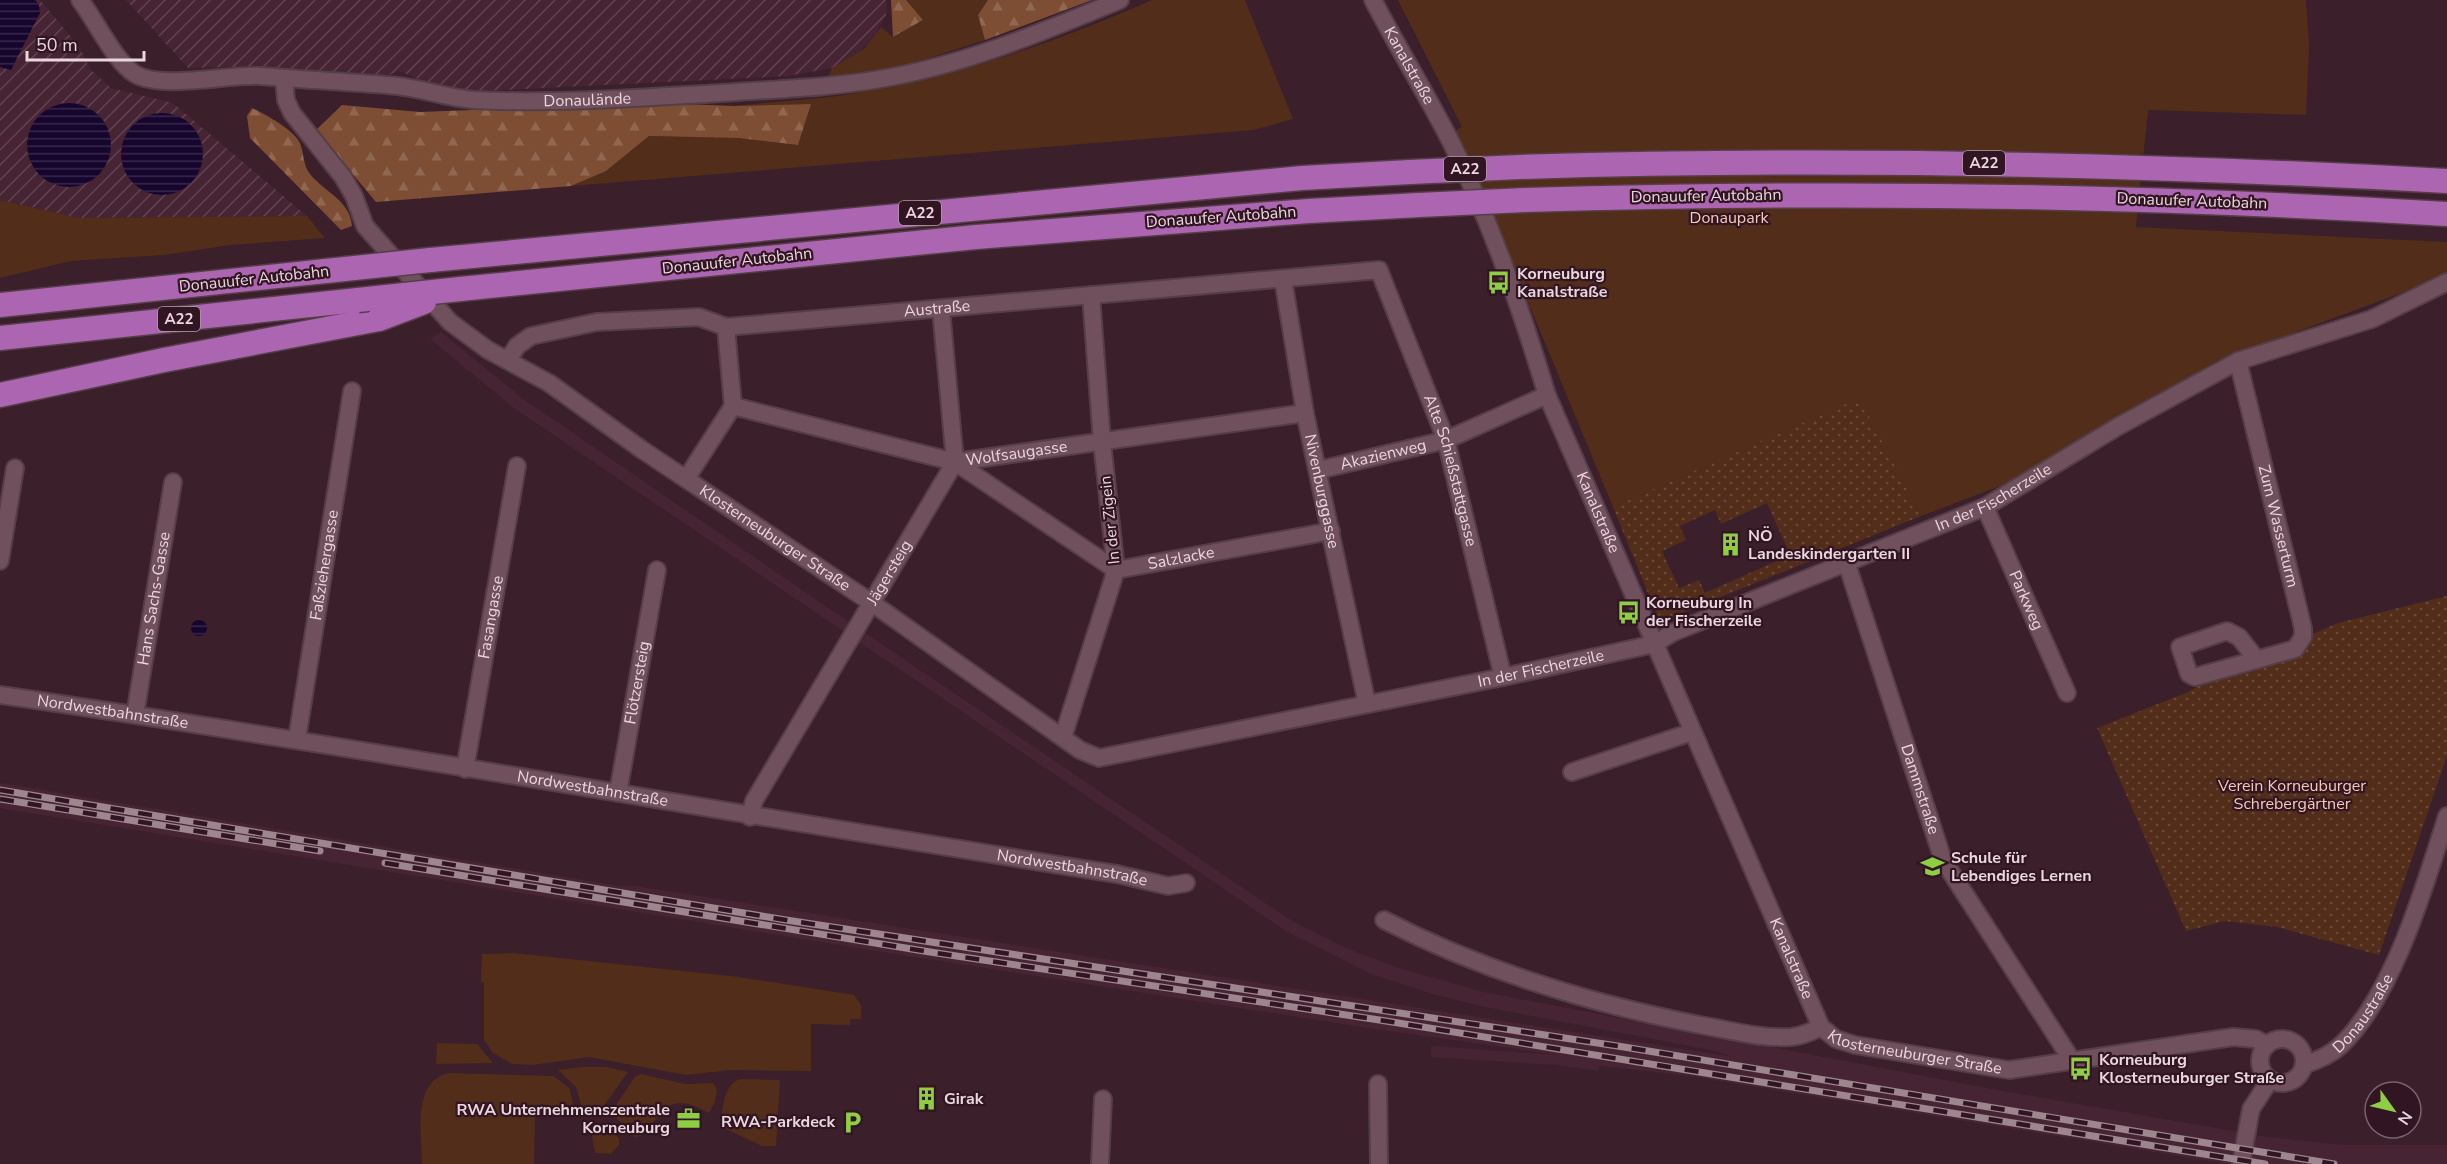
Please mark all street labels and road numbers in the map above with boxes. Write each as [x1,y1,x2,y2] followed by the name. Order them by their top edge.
[1378,23,1440,109] street label: Kanalstraße
[543,87,632,112] street label: Donaulände
[1963,151,2005,175] road number: A22
[1444,157,1486,181] road number: A22
[1630,184,1782,208] street label: Donauufer Autobahn
[2116,187,2268,215] street label: Donauufer Autobahn
[899,201,941,225] road number: A22
[1145,201,1297,233] street label: Donauufer Autobahn
[661,242,813,280] street label: Donauufer Autobahn
[178,260,330,298] street label: Donauufer Autobahn
[903,295,971,322] street label: Austraße
[158,307,200,331] road number: A22
[1418,391,1482,549] street label: Alte Schießstattgasse
[1299,432,1345,551] street label: Nivenburggasse
[1338,434,1429,476] street label: Akazienweg
[964,435,1069,471] street label: Wolfsaugasse
[1932,458,2056,537] street label: In der Fischerzeile
[2253,463,2304,590] street label: Zum Wasserturm
[1571,468,1625,557] street label: Kanalstraße
[1094,475,1126,565] street label: In der Zigein
[695,480,855,597] street label: Klosterneuburger Straße
[305,508,344,622] street label: Faßziehergasse
[132,530,176,667] street label: Hans Sachs-Gasse
[861,536,917,610] street label: Jägersteig
[1146,541,1216,575] street label: Salzlacke
[2003,567,2049,634] street label: Parkweg
[473,574,509,660] street label: Fasangasse
[619,639,655,726] street label: Flötzersteig
[1476,644,1606,693] street label: In der Fischerzeile
[36,690,190,734] street label: Nordwestbahnstraße
[1895,741,1945,837] street label: Dammstraße
[516,765,670,812] street label: Nordwestbahnstraße
[995,844,1150,892] street label: Nordwestbahnstraße
[1764,914,1819,1002] street label: Kanalstraße
[2328,970,2399,1059] street label: Donaustraße
[1822,1025,2004,1080] street label: Klosterneuburger Straße

